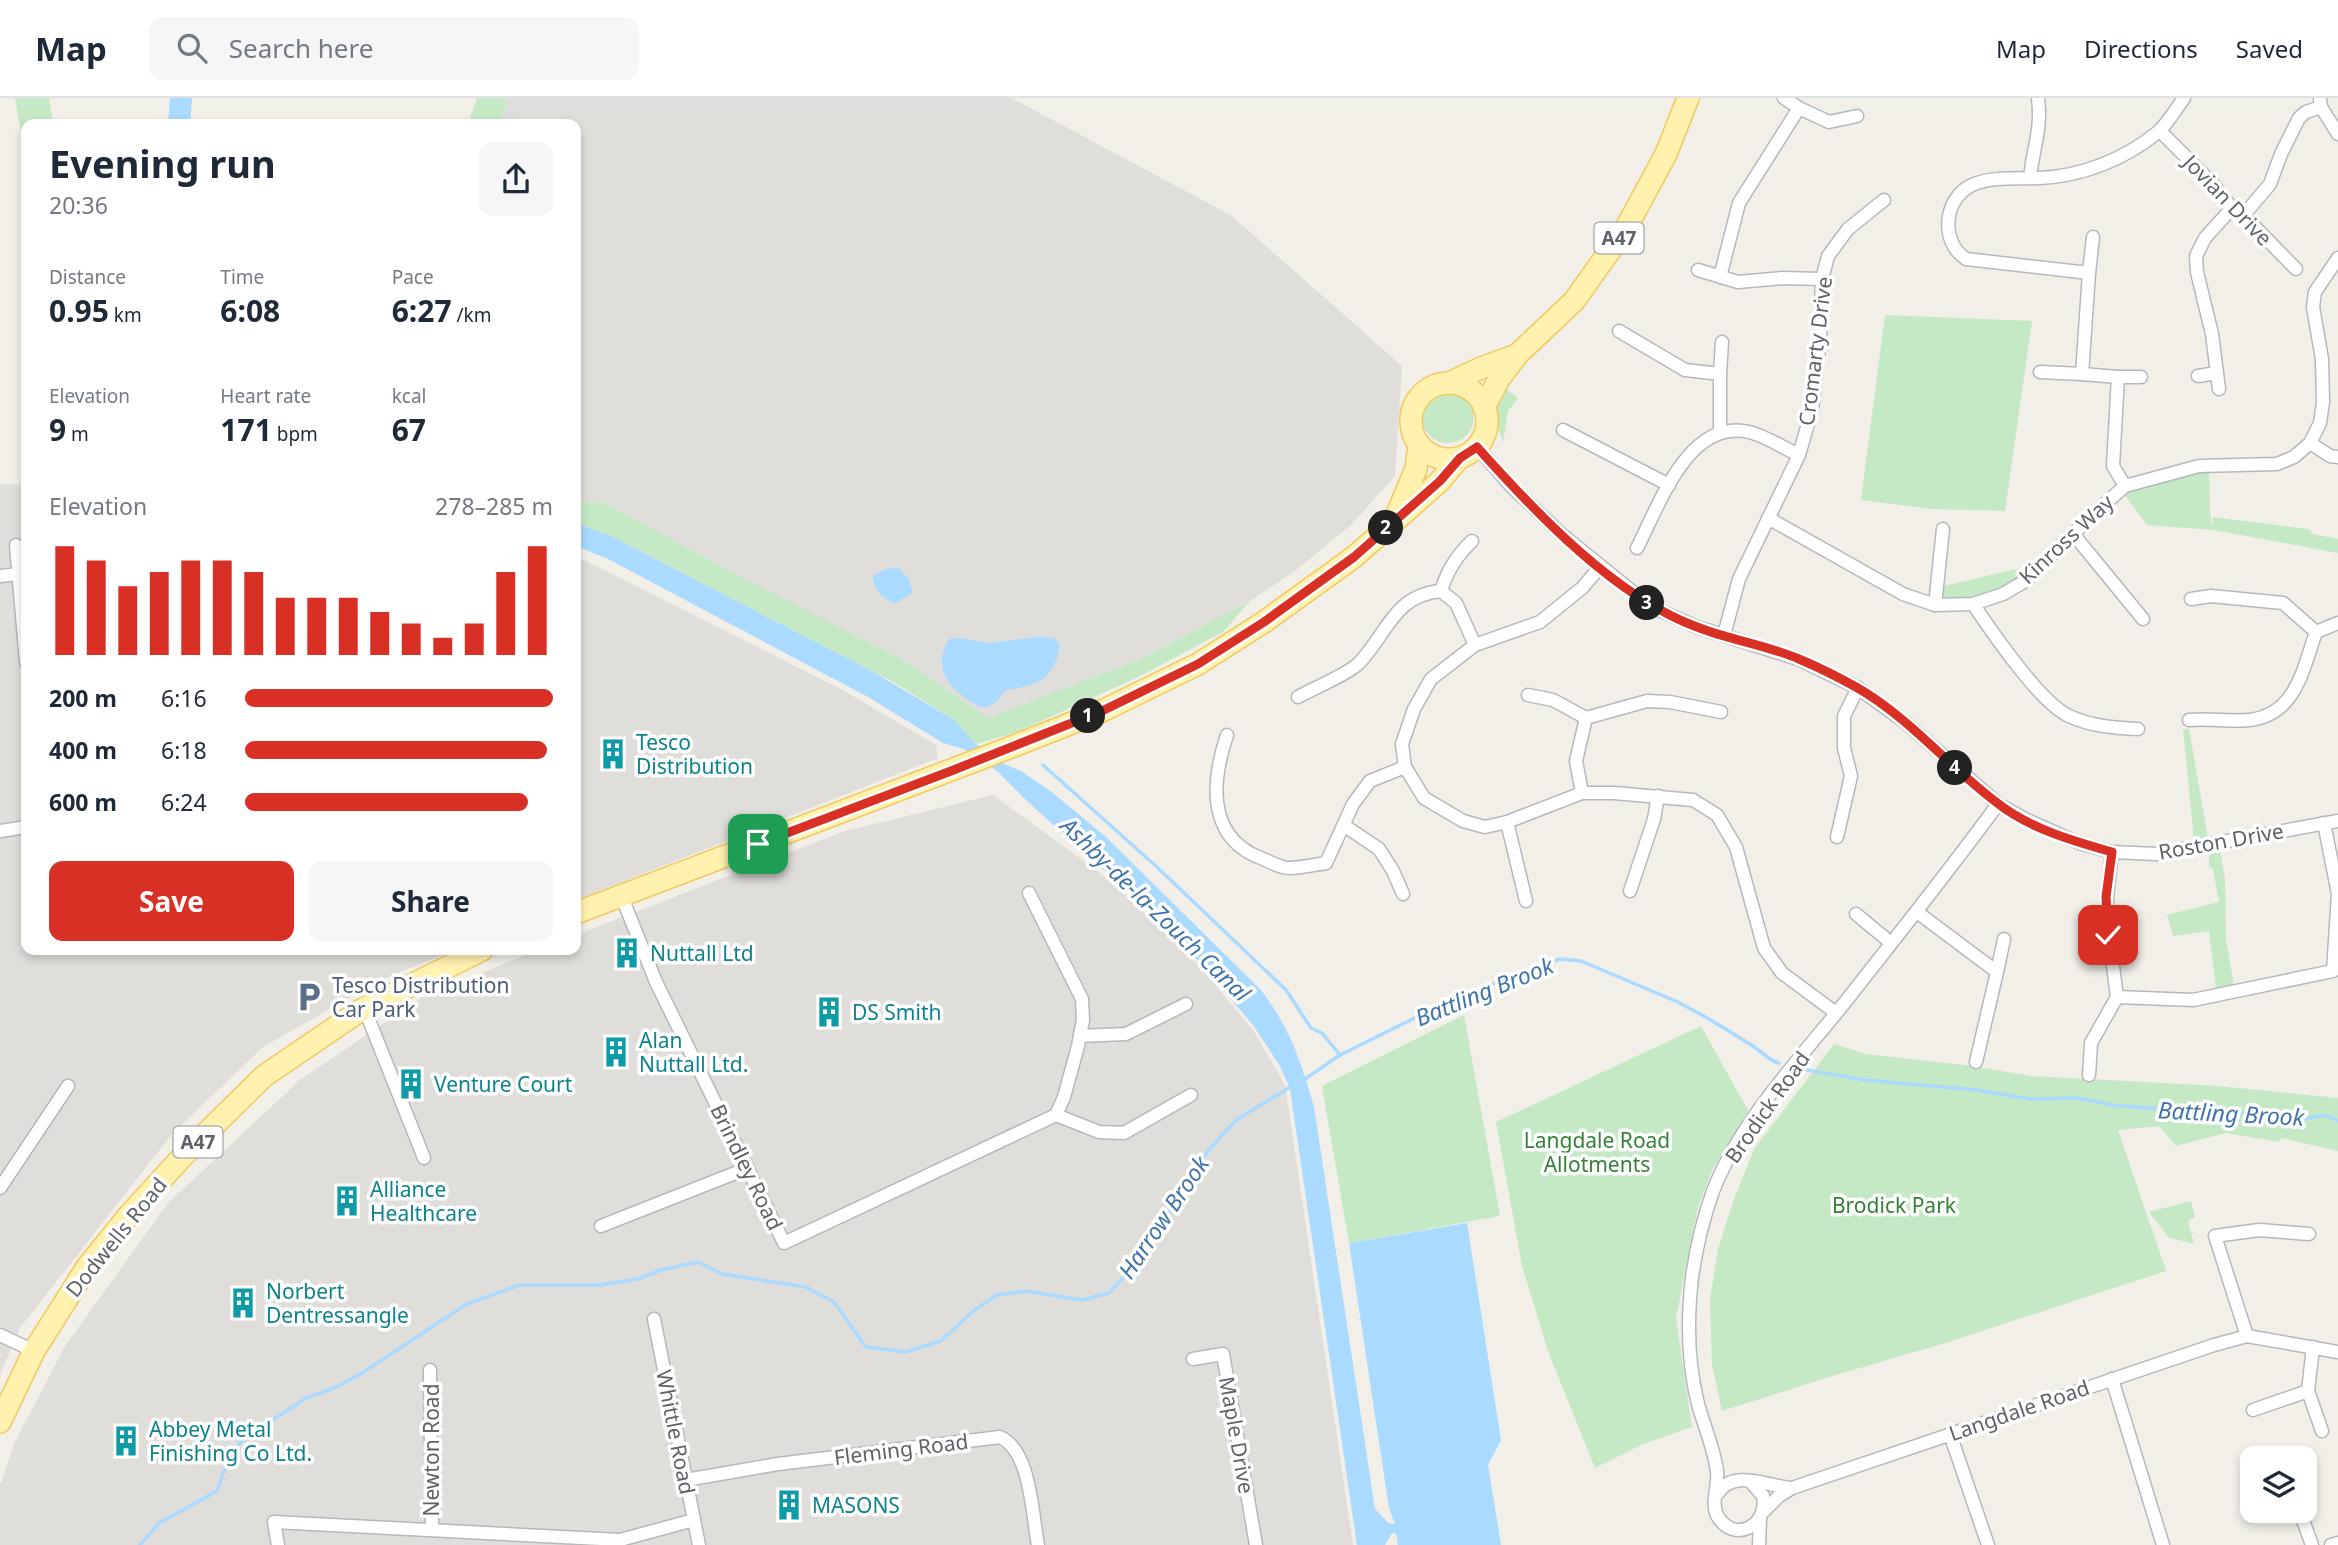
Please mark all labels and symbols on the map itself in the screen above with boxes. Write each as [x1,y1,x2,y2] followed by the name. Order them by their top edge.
[2176,147,2278,252] street label: Jovian Drive
[1594,222,1644,254] road number: A47
[1792,275,1838,427] street label: Cromarty Drive
[2013,488,2119,590] street label: Kinross Way
[1368,510,1404,546] pin: 2
[1630,586,1664,620] pin: 3
[1070,698,1106,734] pin: 1
[636,728,753,780] place label: Tesco Distribution
[596,737,630,771] building icon: Tesco Distribution
[1938,750,1972,786] pin: 4
[1053,808,1259,1009] water label: Ashby-de-la-Zouch Canal
[728,814,788,874] pin
[2156,816,2286,866] street label: Roston Drive
[2078,905,2138,965] pin
[610,936,644,970] building icon: Nuttall Ltd
[650,939,754,967] place label: Nuttall Ltd
[1410,948,1559,1033] water label: Battling Brook
[332,971,509,1023] place label: Tesco Distribution Car Park
[292,980,326,1014] parking icon: Tesco Distribution Car Park
[812,995,846,1029] building icon: DS Smith
[852,998,941,1026] place label: DS Smith
[639,1026,748,1078] place label: Alan Nuttall Ltd.
[599,1035,633,1069] building icon: Alan Nuttall Ltd.
[1718,1046,1816,1168] street label: Brodick Road
[394,1067,428,1101] building icon: Venture Court
[434,1070,573,1098] place label: Venture Court
[2157,1093,2307,1133] water label: Battling Brook
[704,1099,790,1235] street label: Brindley Road
[174,1126,222,1158] road number: A47
[1524,1126,1670,1178] park label: Langdale Road Allotments
[1110,1148,1217,1285] water label: Harrow Brook
[59,1171,173,1303] street label: Dodwells Road
[370,1175,477,1227] place label: Alliance Healthcare
[330,1184,364,1218] building icon: Alliance Healthcare
[1832,1191,1957,1219] park label: Brodick Park
[266,1277,409,1329] place label: Norbert Dentressangle
[226,1286,260,1320] building icon: Norbert Dentressangle
[650,1367,702,1497] street label: Whittle Road
[1945,1373,2093,1447] street label: Langdale Road
[1213,1374,1261,1496] street label: Maple Drive
[417,1383,445,1517] street label: Newton Road
[149,1415,312,1467] place label: Abbey Metal Finishing Co Ltd.
[109,1424,143,1458] building icon: Abbey Metal Finishing Co Ltd.
[832,1427,970,1471] street label: Fleming Road
[772,1488,806,1522] building icon: MASONS
[812,1491,900,1519] place label: MASONS

